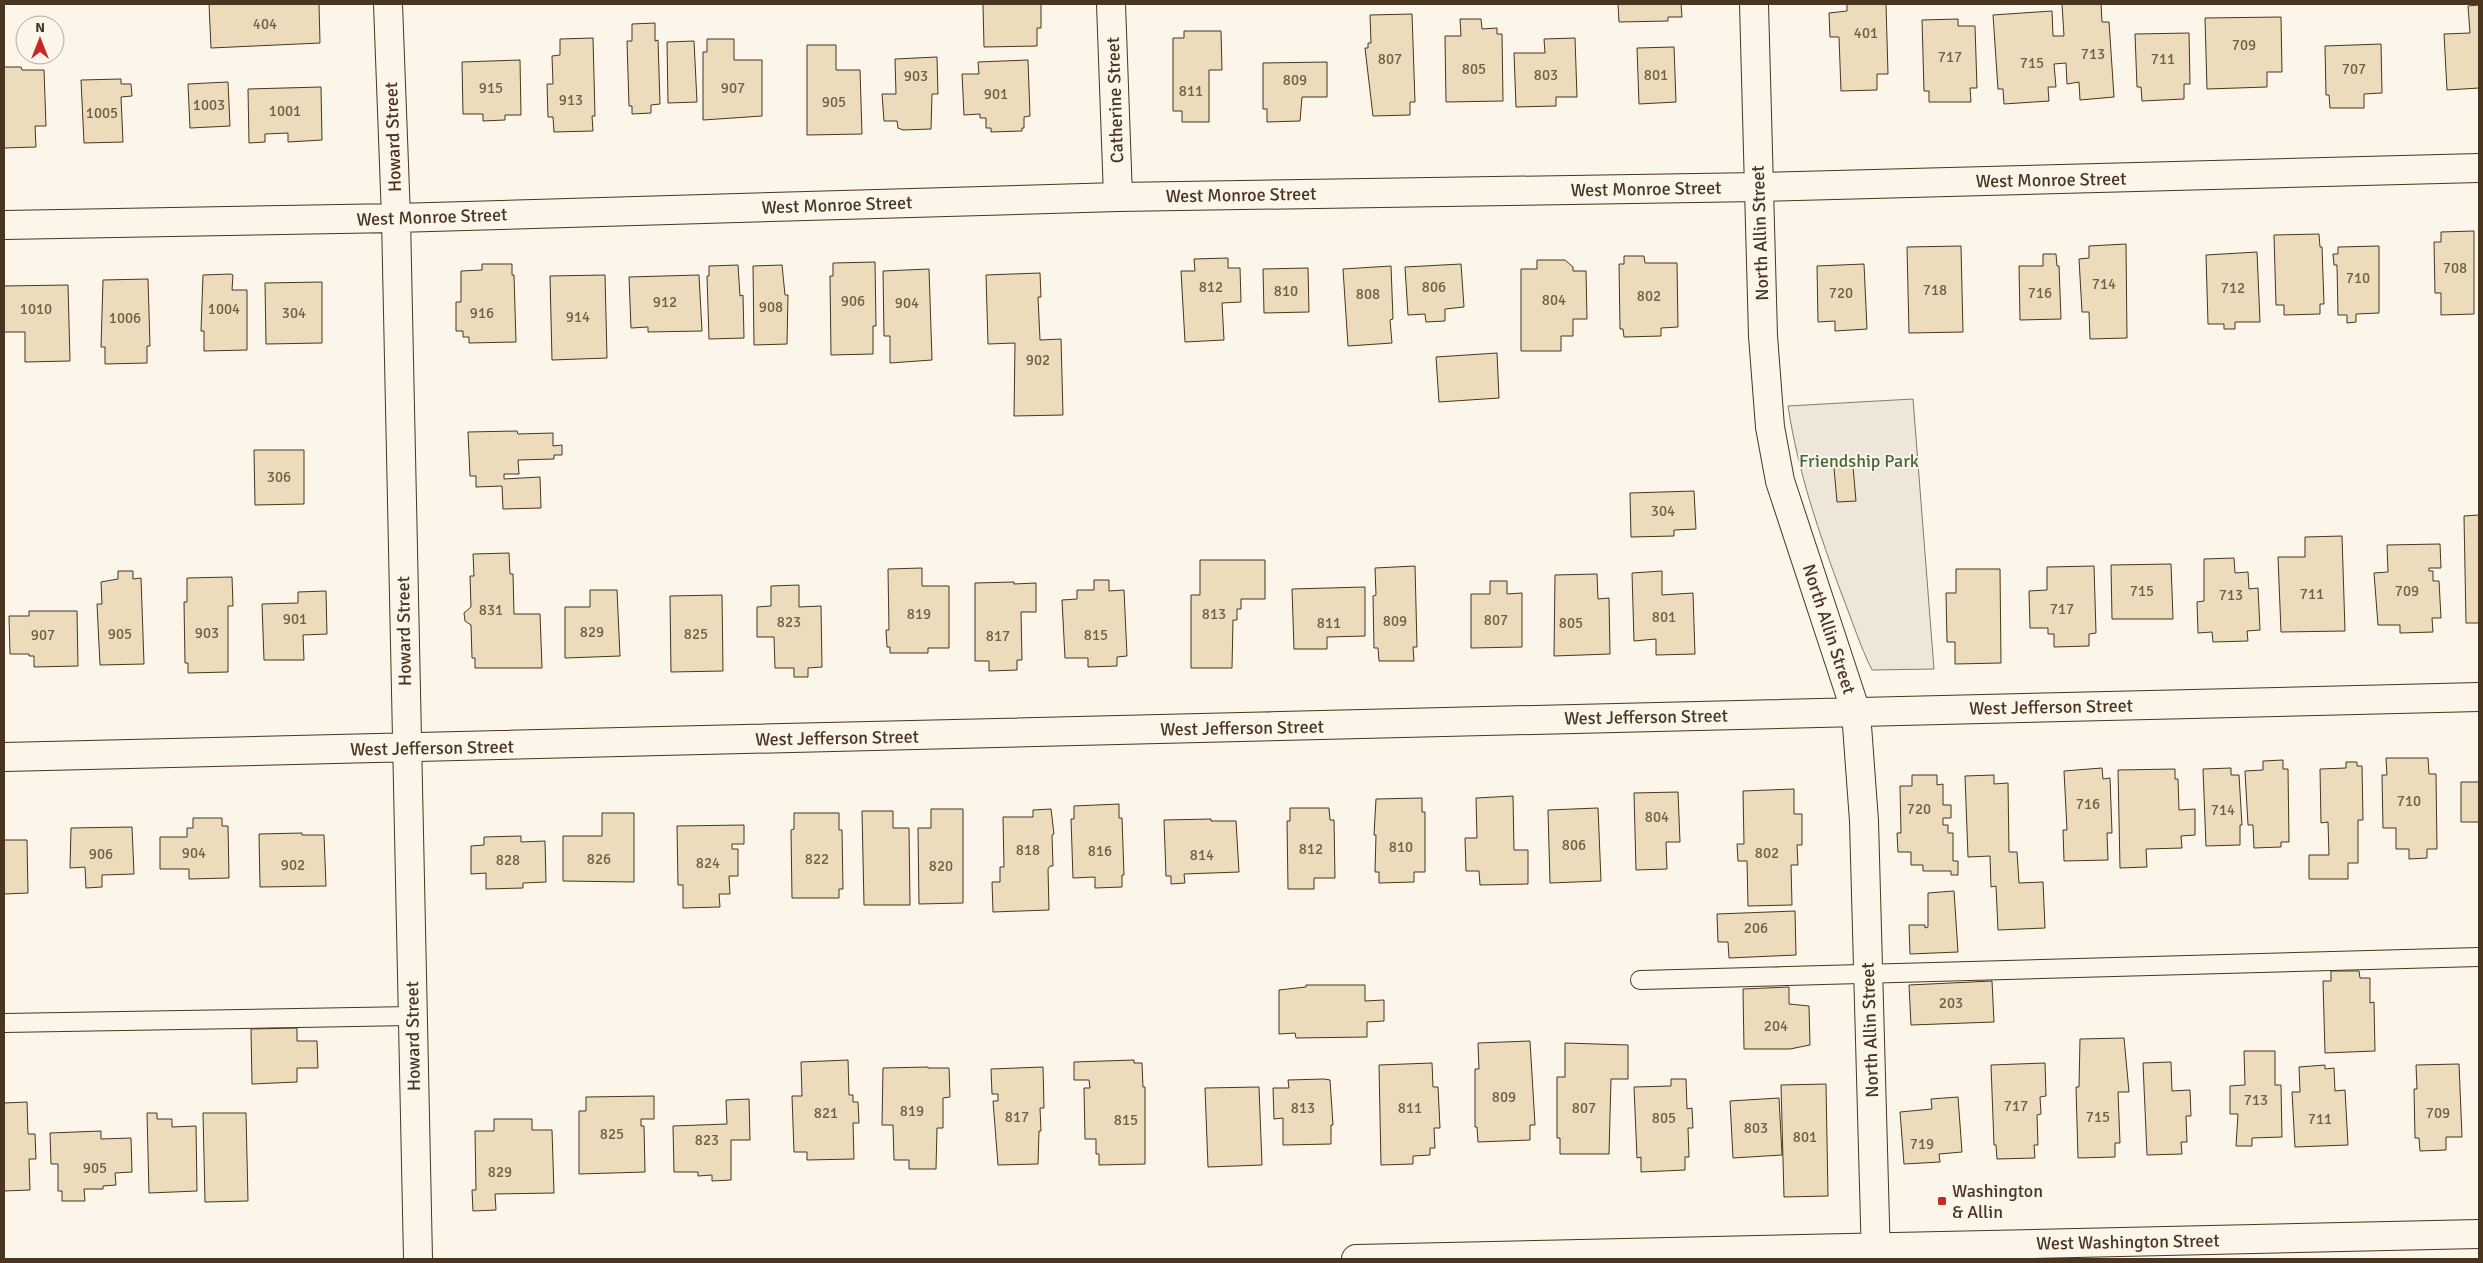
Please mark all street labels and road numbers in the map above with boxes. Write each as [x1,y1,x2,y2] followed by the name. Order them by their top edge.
[1102,37,1128,163] street label: Catherine Street
[380,82,406,192] street label: Howard Street
[1747,165,1773,301] street label: North Allin Street
[1975,168,2127,192] street label: West Monroe Street
[1570,177,1722,201] street label: West Monroe Street
[1165,183,1317,207] street label: West Monroe Street
[761,191,913,219] street label: West Monroe Street
[356,203,508,231] street label: West Monroe Street
[1798,561,1860,697] street label: North Allin Street
[392,576,416,686] street label: Howard Street
[1969,695,2133,719] street label: West Jefferson Street
[1564,705,1728,729] street label: West Jefferson Street
[1160,716,1324,740] street label: West Jefferson Street
[755,726,919,750] street label: West Jefferson Street
[350,736,514,760] street label: West Jefferson Street
[1857,962,1883,1098] street label: North Allin Street
[401,981,425,1091] street label: Howard Street
[2036,1229,2220,1255] street label: West Washington Street

